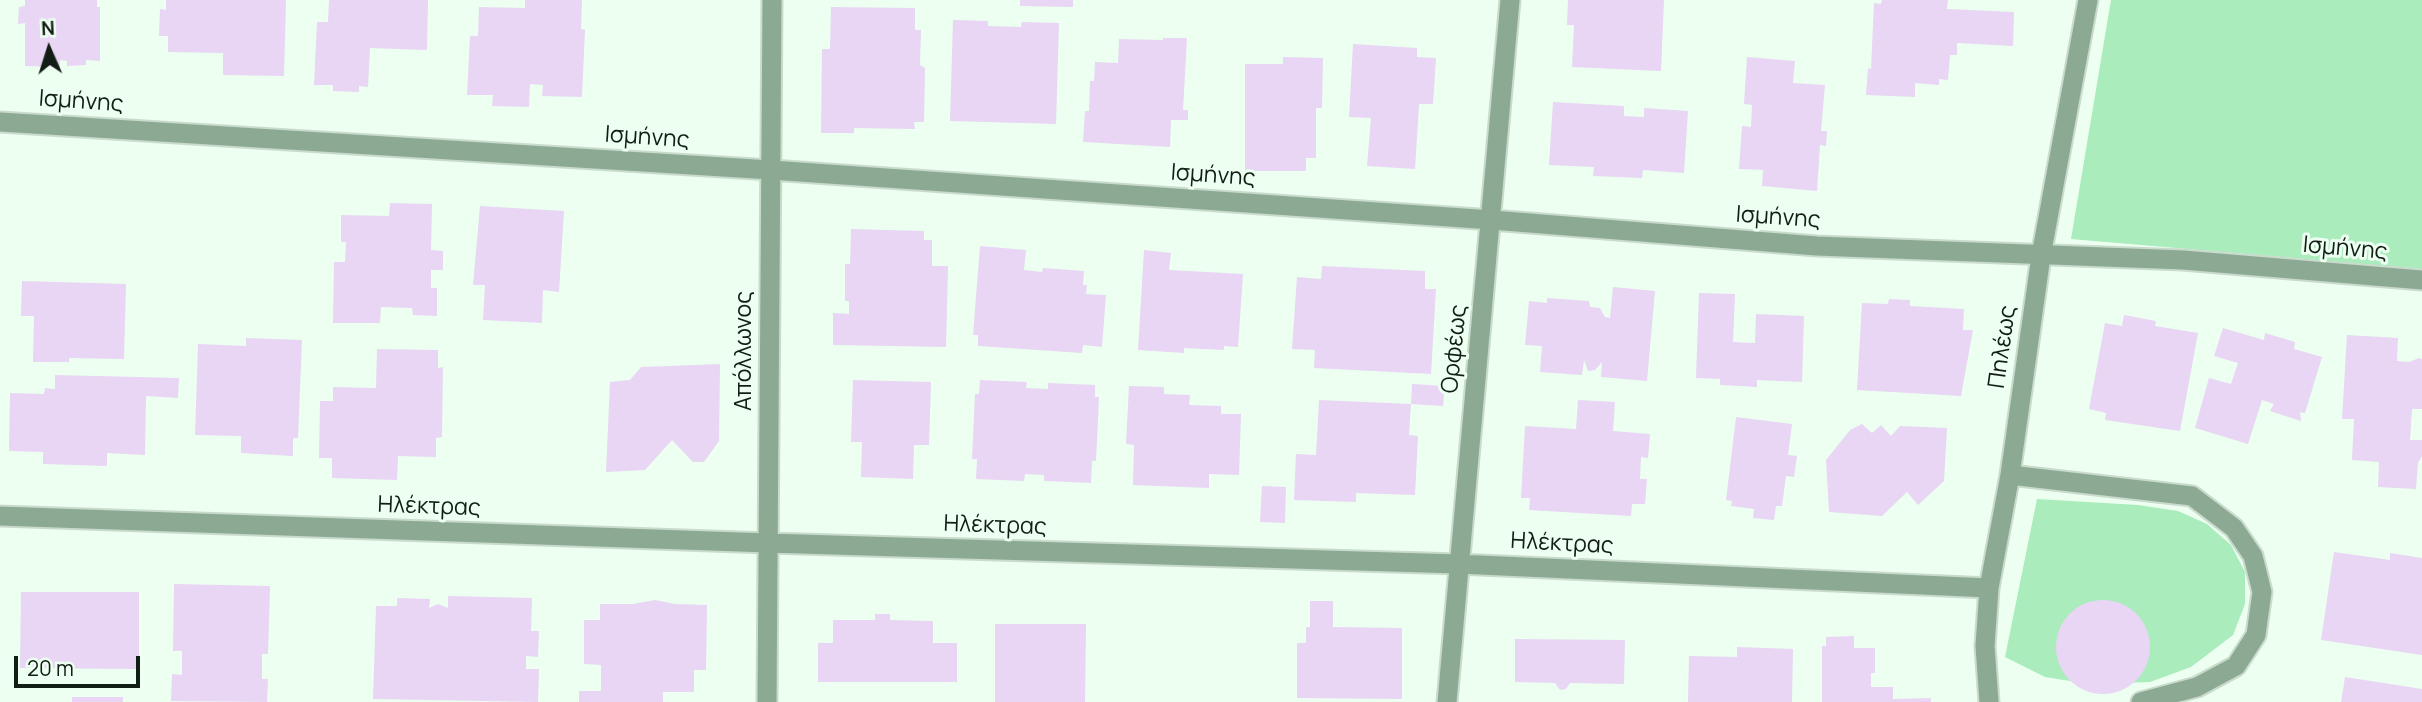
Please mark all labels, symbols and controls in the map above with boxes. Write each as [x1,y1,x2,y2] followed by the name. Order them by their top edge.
[14,14,84,84] north arrow
[40,15,55,41] text: N
[38,85,124,119] street label: Ισμήνης
[604,121,690,155] street label: Ισμήνης
[1170,159,1256,193] street label: Ισμήνης
[1735,201,1821,235] street label: Ισμήνης
[2302,232,2388,266] street label: Ισμήνης
[731,291,759,411] street label: Απόλλωνος
[1437,303,1473,395] street label: Ορφέως
[1984,304,2022,390] street label: Πηλέως
[377,491,481,523] street label: Ηλέκτρας
[943,510,1047,542] street label: Ηλέκτρας
[1510,528,1614,560] street label: Ηλέκτρας
[18,642,144,686] scale bar
[27,654,74,682] text: 20 m

